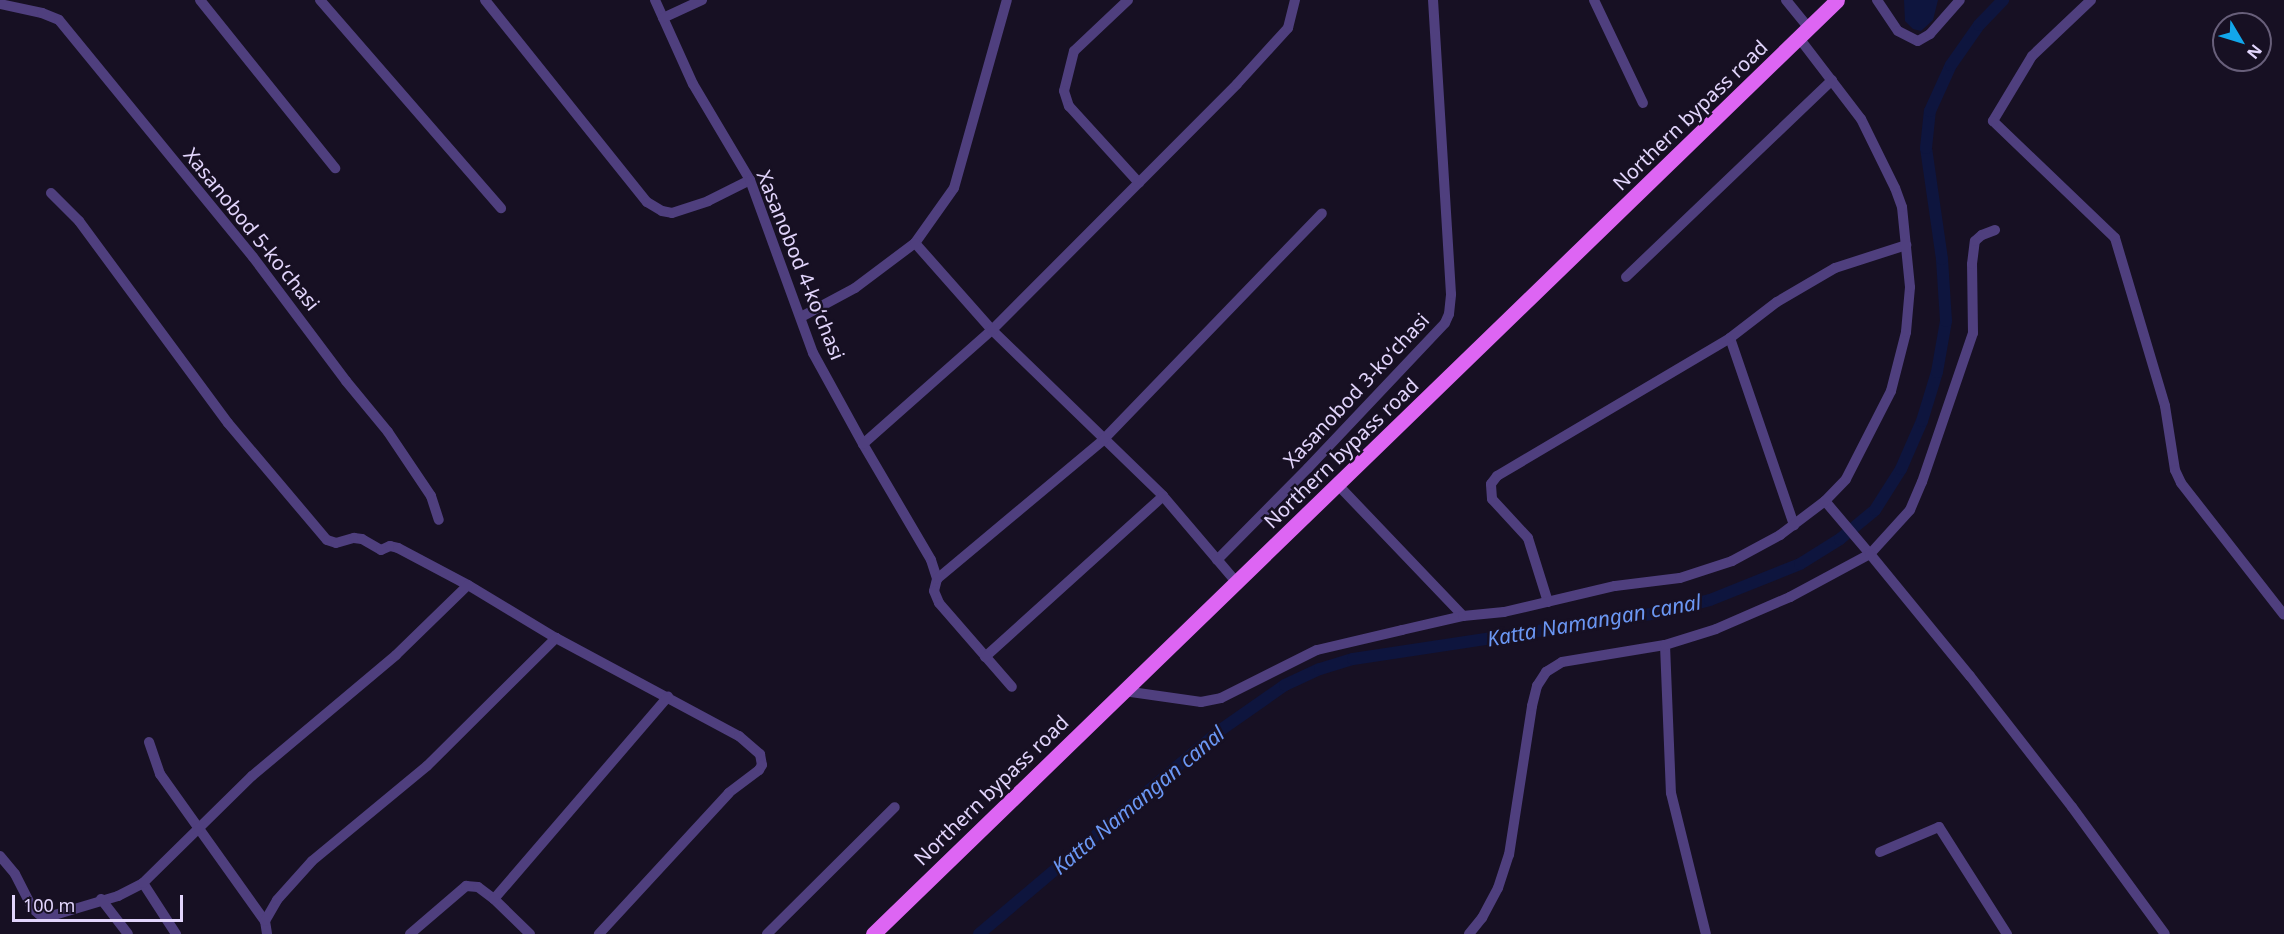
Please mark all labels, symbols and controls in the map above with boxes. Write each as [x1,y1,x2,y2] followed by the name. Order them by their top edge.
[2212,12,2272,72] north arrow
[1608,35,1772,195] street label: Northern bypass road
[2242,40,2267,64] text: N
[179,143,325,315] street label: Xasanobod 5-koʻchasi
[752,167,850,363] street label: Xasanobod 4-koʻchasi
[1278,308,1434,472] street label: Xasanobod 3-koʻchasi
[1259,373,1423,533] street label: Northern bypass road
[1485,589,1703,651] water label: Katta Namangan canal
[909,710,1073,870] street label: Northern bypass road
[1047,721,1229,879] water label: Katta Namangan canal
[15,883,186,921] scale bar
[23,893,75,917] text: 100 m

